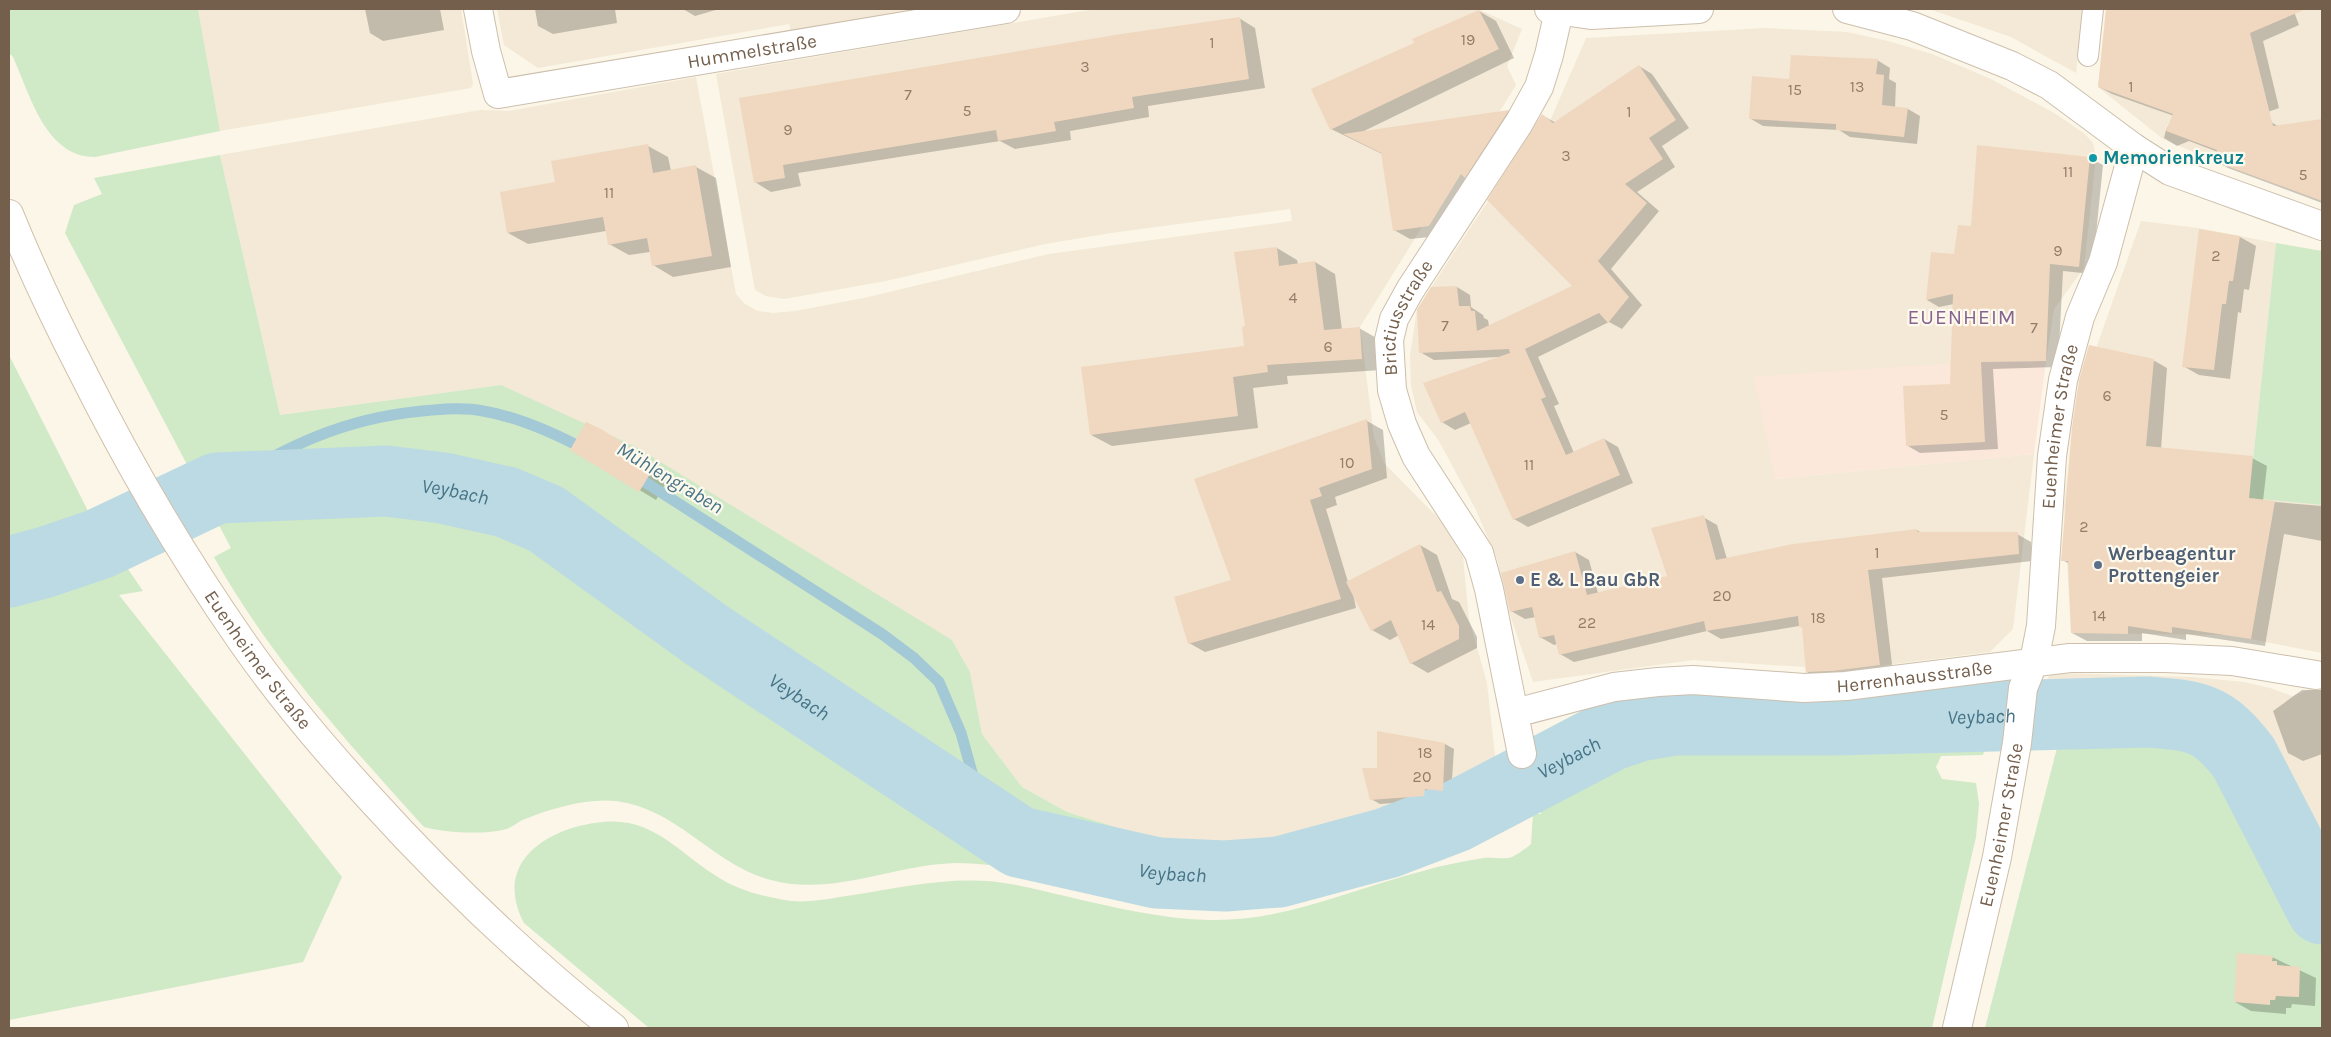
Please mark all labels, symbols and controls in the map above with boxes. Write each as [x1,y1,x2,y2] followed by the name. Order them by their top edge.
[686,30,818,73] street label: Hummelstraße
[1461,30,1475,49] house number: 19
[1209,33,1215,52] house number: 1
[1080,57,1090,76] house number: 3
[1850,77,1864,96] house number: 13
[2128,77,2134,96] house number: 1
[1788,80,1802,99] house number: 15
[904,85,912,104] house number: 7
[962,101,972,120] house number: 5
[1626,102,1632,121] house number: 1
[783,120,793,139] house number: 9
[1561,146,1571,165] house number: 3
[2103,147,2244,169] place label: Memorienkreuz
[2087,152,2099,164] marker: Memorienkreuz
[2063,162,2073,181] house number: 11
[2298,165,2308,184] house number: 5
[604,183,614,202] house number: 11
[2053,241,2063,260] house number: 9
[2211,246,2221,265] house number: 2
[1378,256,1438,377] street label: Brictiusstraße
[1289,288,1298,307] house number: 4
[1907,305,2017,329] district label: EUENHEIM
[1441,316,1449,335] house number: 7
[2030,318,2038,337] house number: 7
[1323,337,1333,356] house number: 6
[2038,342,2083,510] street label: Euenheimer Straße
[2102,386,2112,405] house number: 6
[1939,405,1949,424] house number: 5
[613,437,727,519] water label: Mühlengraben
[1340,453,1354,472] house number: 10
[1524,455,1534,474] house number: 11
[420,474,491,509] water label: Veybach
[2079,517,2089,536] house number: 2
[1874,543,1880,562] house number: 1
[2108,543,2236,587] place label: Werbeagentur Prottengeier
[2092,559,2104,571] marker: Werbeagentur Prottengeier
[1530,569,1660,591] place label: E & L Bau GbR
[1514,574,1526,586] marker: E & L Bau GbR
[200,586,316,734] street label: Euenheimer Straße
[1713,586,1731,605] house number: 20
[2092,606,2106,625] house number: 14
[1810,608,1826,627] house number: 18
[1578,613,1596,632] house number: 22
[1421,615,1435,634] house number: 14
[1836,657,1994,697] street label: Herrenhausstraße
[765,668,834,725] water label: Veybach
[1947,704,2016,729] water label: Veybach
[1533,732,1604,784] water label: Veybach
[1975,741,2028,909] street label: Euenheimer Straße
[1417,743,1433,762] house number: 18
[1413,767,1431,786] house number: 20
[1136,858,1207,887] water label: Veybach

